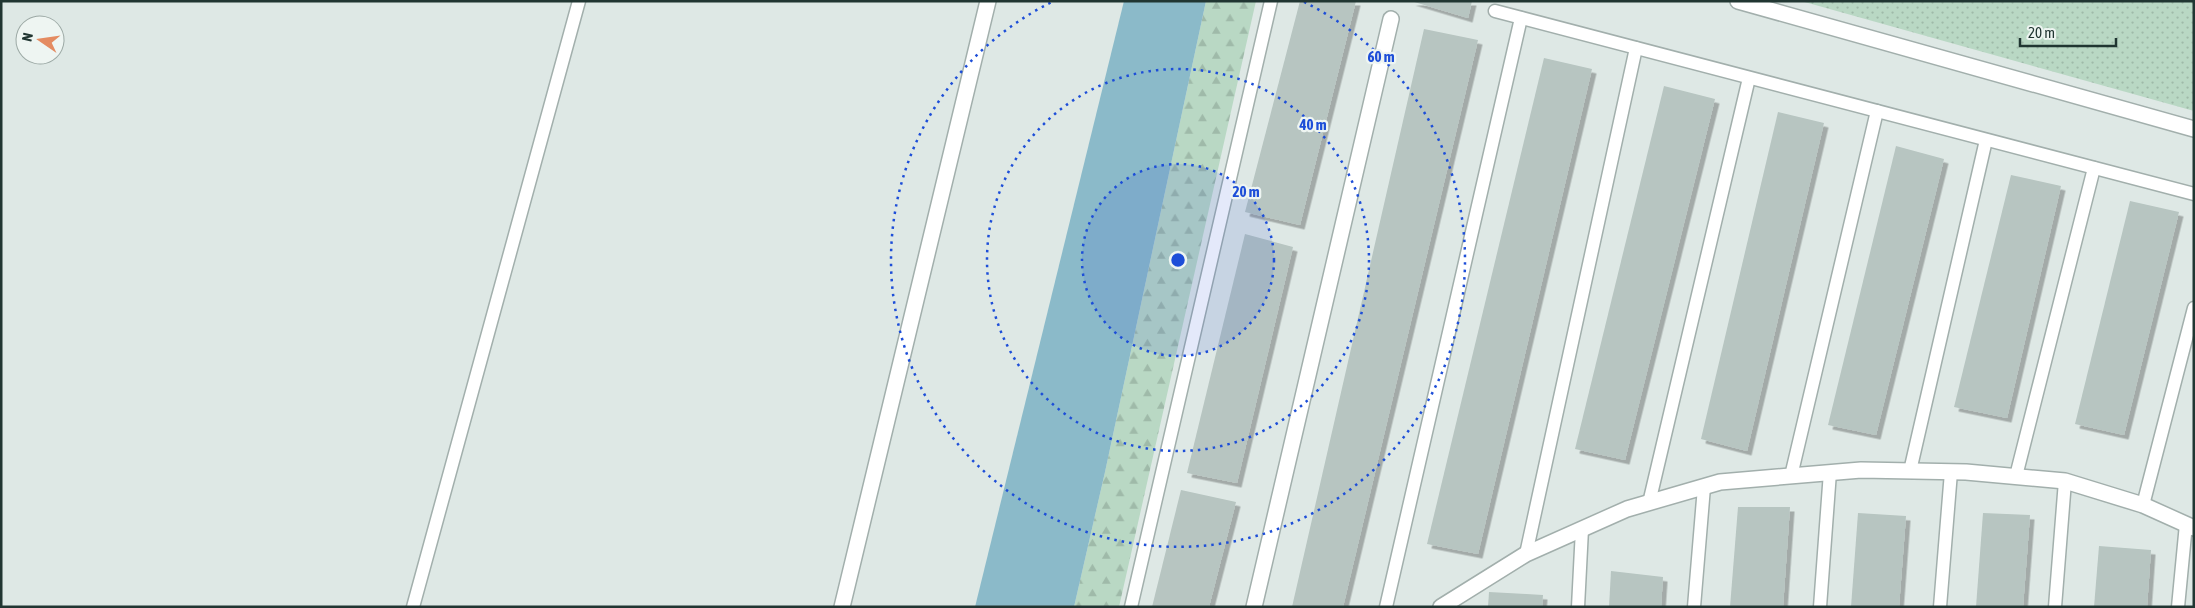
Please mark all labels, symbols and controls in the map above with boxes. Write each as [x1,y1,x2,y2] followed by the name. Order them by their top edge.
[15,15,65,65] north arrow
[2020,15,2116,47] scale bar
[2028,24,2055,41] text: 20 m
[19,31,36,43] text: N
[1368,48,1395,65] text: 60 m
[1299,116,1327,133] text: 40 m
[1233,183,1260,200] text: 20 m
[1169,251,1187,269] centre of rings

